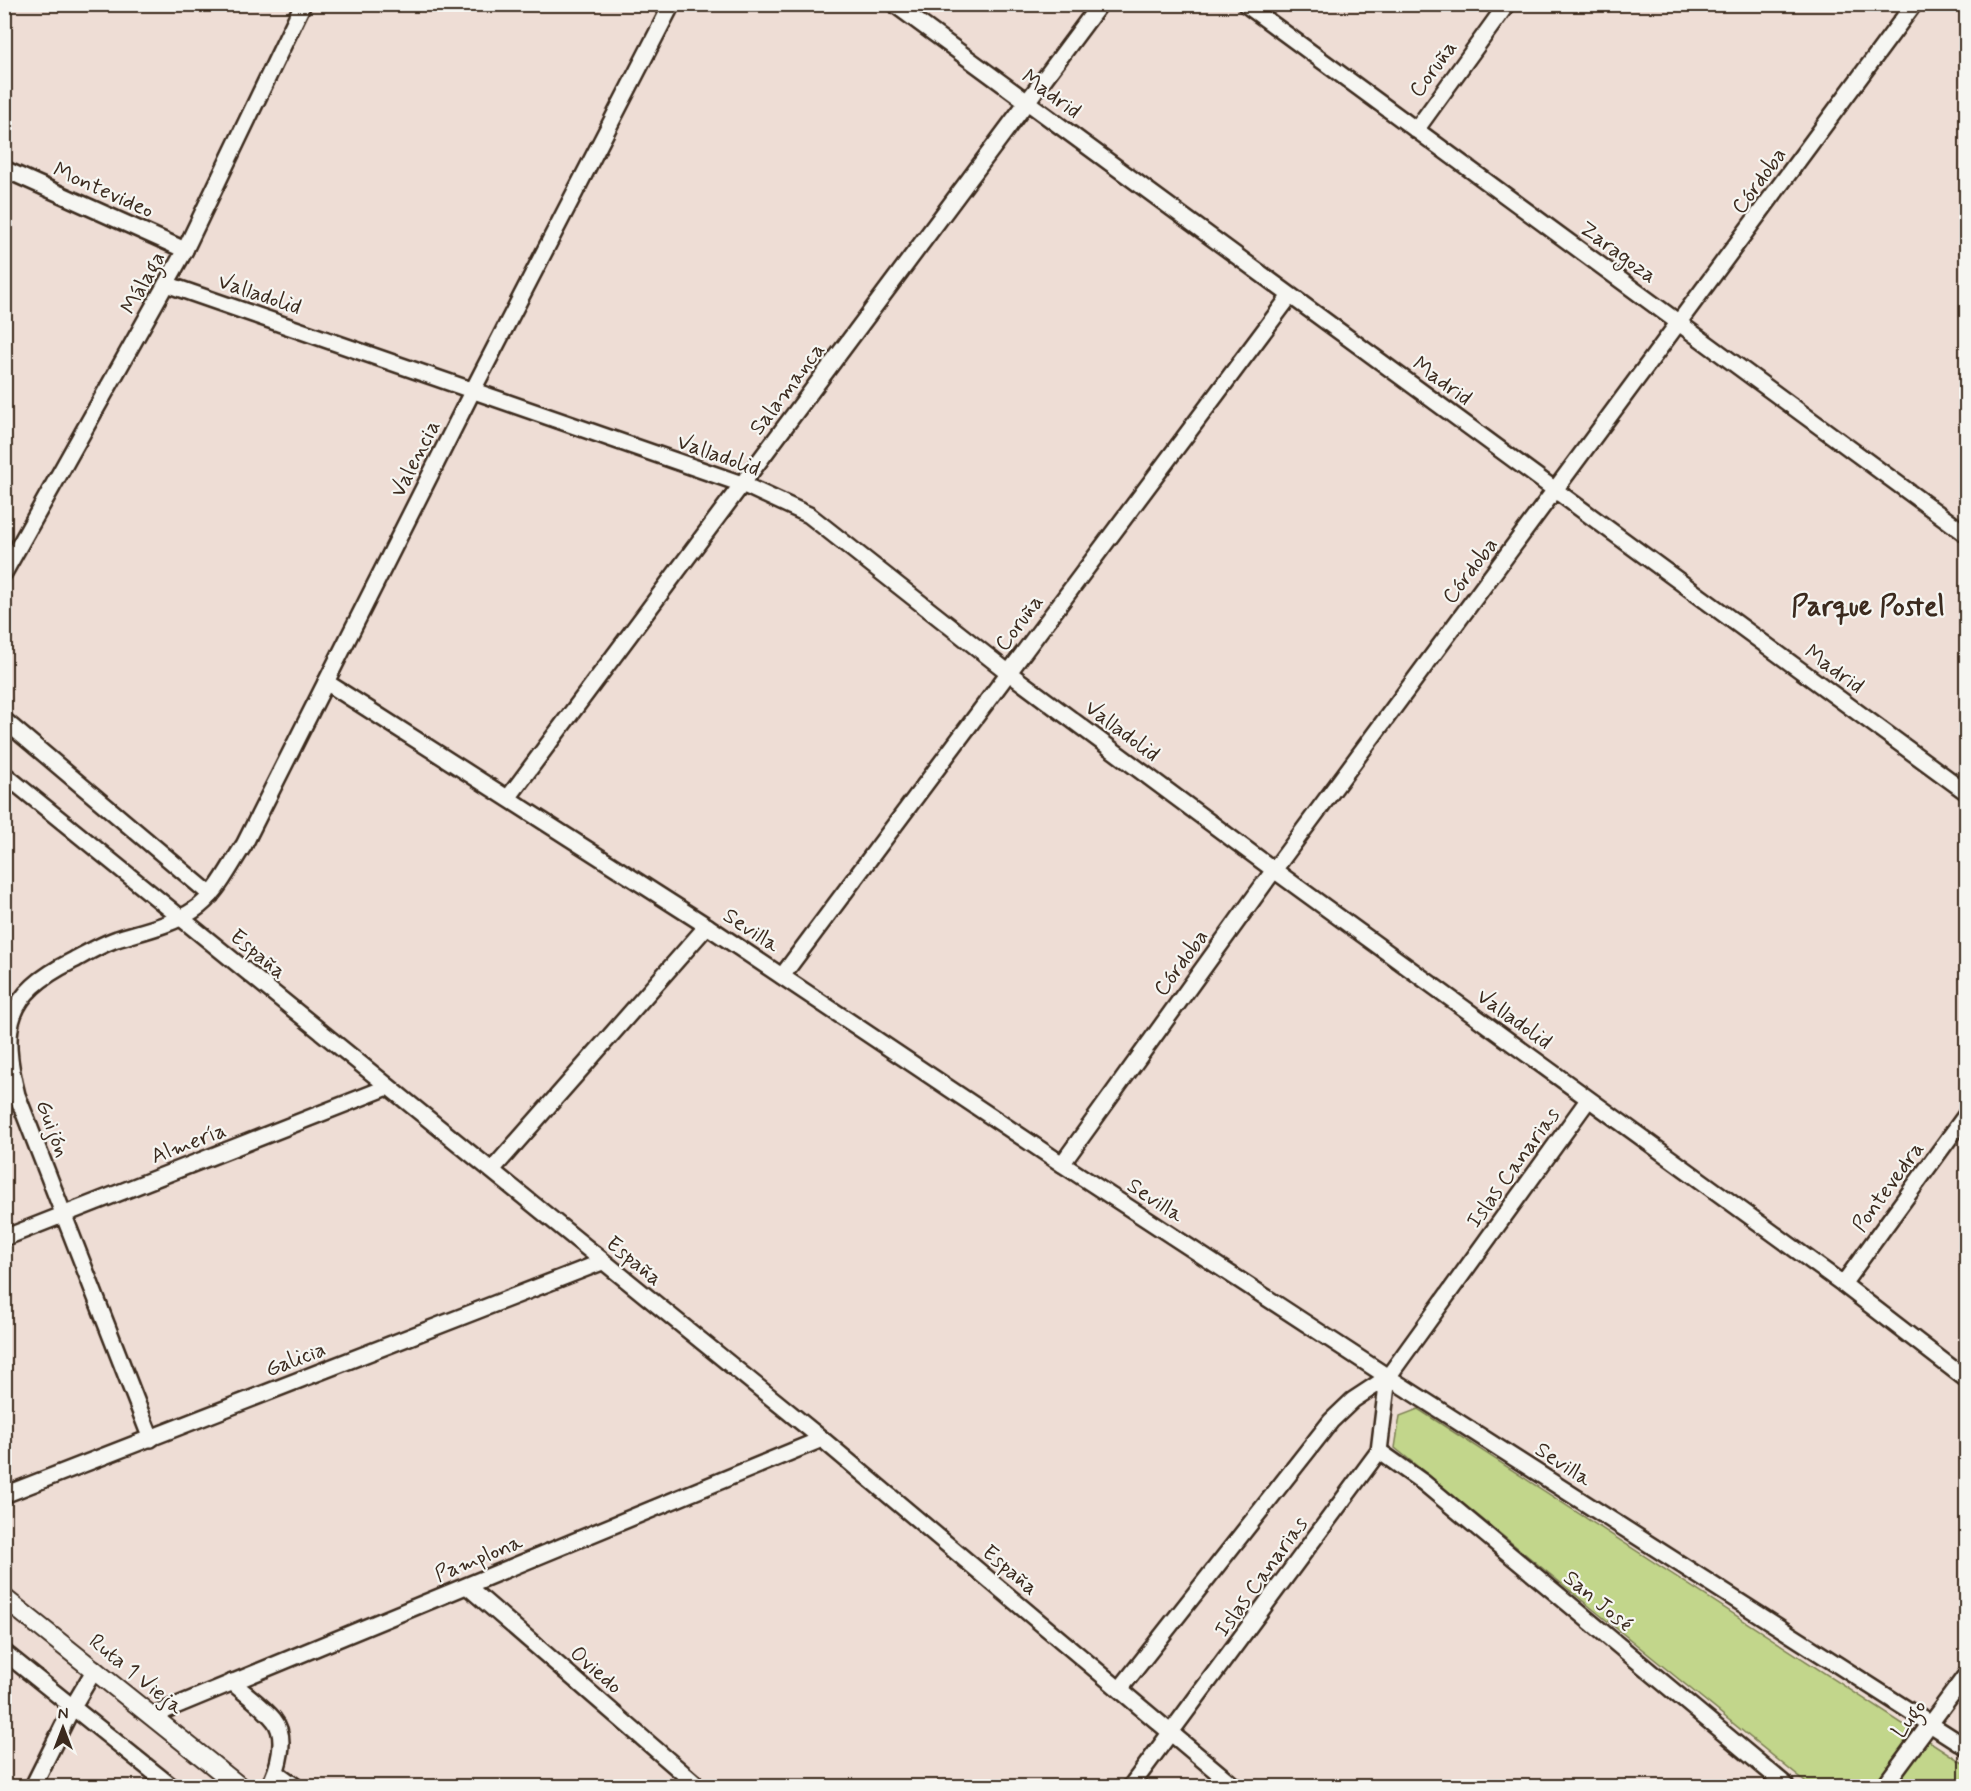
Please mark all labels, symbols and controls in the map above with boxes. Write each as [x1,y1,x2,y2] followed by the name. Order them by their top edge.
[1403,35,1464,103] street label: Coruña
[1015,64,1086,126] street label: Madrid
[1726,142,1793,220] street label: Córdoba
[48,156,158,225] street label: Montevideo
[1572,215,1662,293] street label: Zaragoza
[115,247,175,321] street label: Málaga
[214,268,305,322] street label: Valladolid
[744,337,832,441] street label: Salamanca
[1406,351,1477,413] street label: Madrid
[384,415,447,502] street label: Valencia
[673,428,764,484] street label: Valladolid
[1436,532,1505,610] street label: Córdoba
[989,589,1050,657] street label: Coruña
[1791,589,1945,626] district label: Parque Postel
[1798,639,1869,701] street label: Madrid
[1079,694,1165,769] street label: Valladolid
[717,902,785,960] street label: Sevilla
[224,923,292,986] street label: España
[1148,924,1215,1002] street label: Córdoba
[1471,983,1557,1056] street label: Valladolid
[28,1096,76,1162] street label: Guijón
[1461,1102,1567,1234] street label: Islas Canarias
[147,1117,230,1171] street label: Almería
[1846,1136,1931,1238] street label: Pontevedra
[1121,1172,1189,1230] street label: Sevilla
[600,1230,668,1293] street label: España
[262,1336,330,1384] street label: Galicia
[1529,1436,1597,1494] street label: Sevilla
[1209,1511,1315,1643] street label: Islas Canarias
[431,1528,528,1589] street label: Pamplona
[976,1539,1044,1602] street label: España
[1557,1564,1638,1639] street label: San José
[82,1628,189,1723] street label: Ruta 1 Vieja
[564,1640,628,1701] street label: Oviedo
[1886,1694,1936,1746] street label: Lugo
[33,1698,93,1758] north arrow
[58,1704,68,1725] text: N

